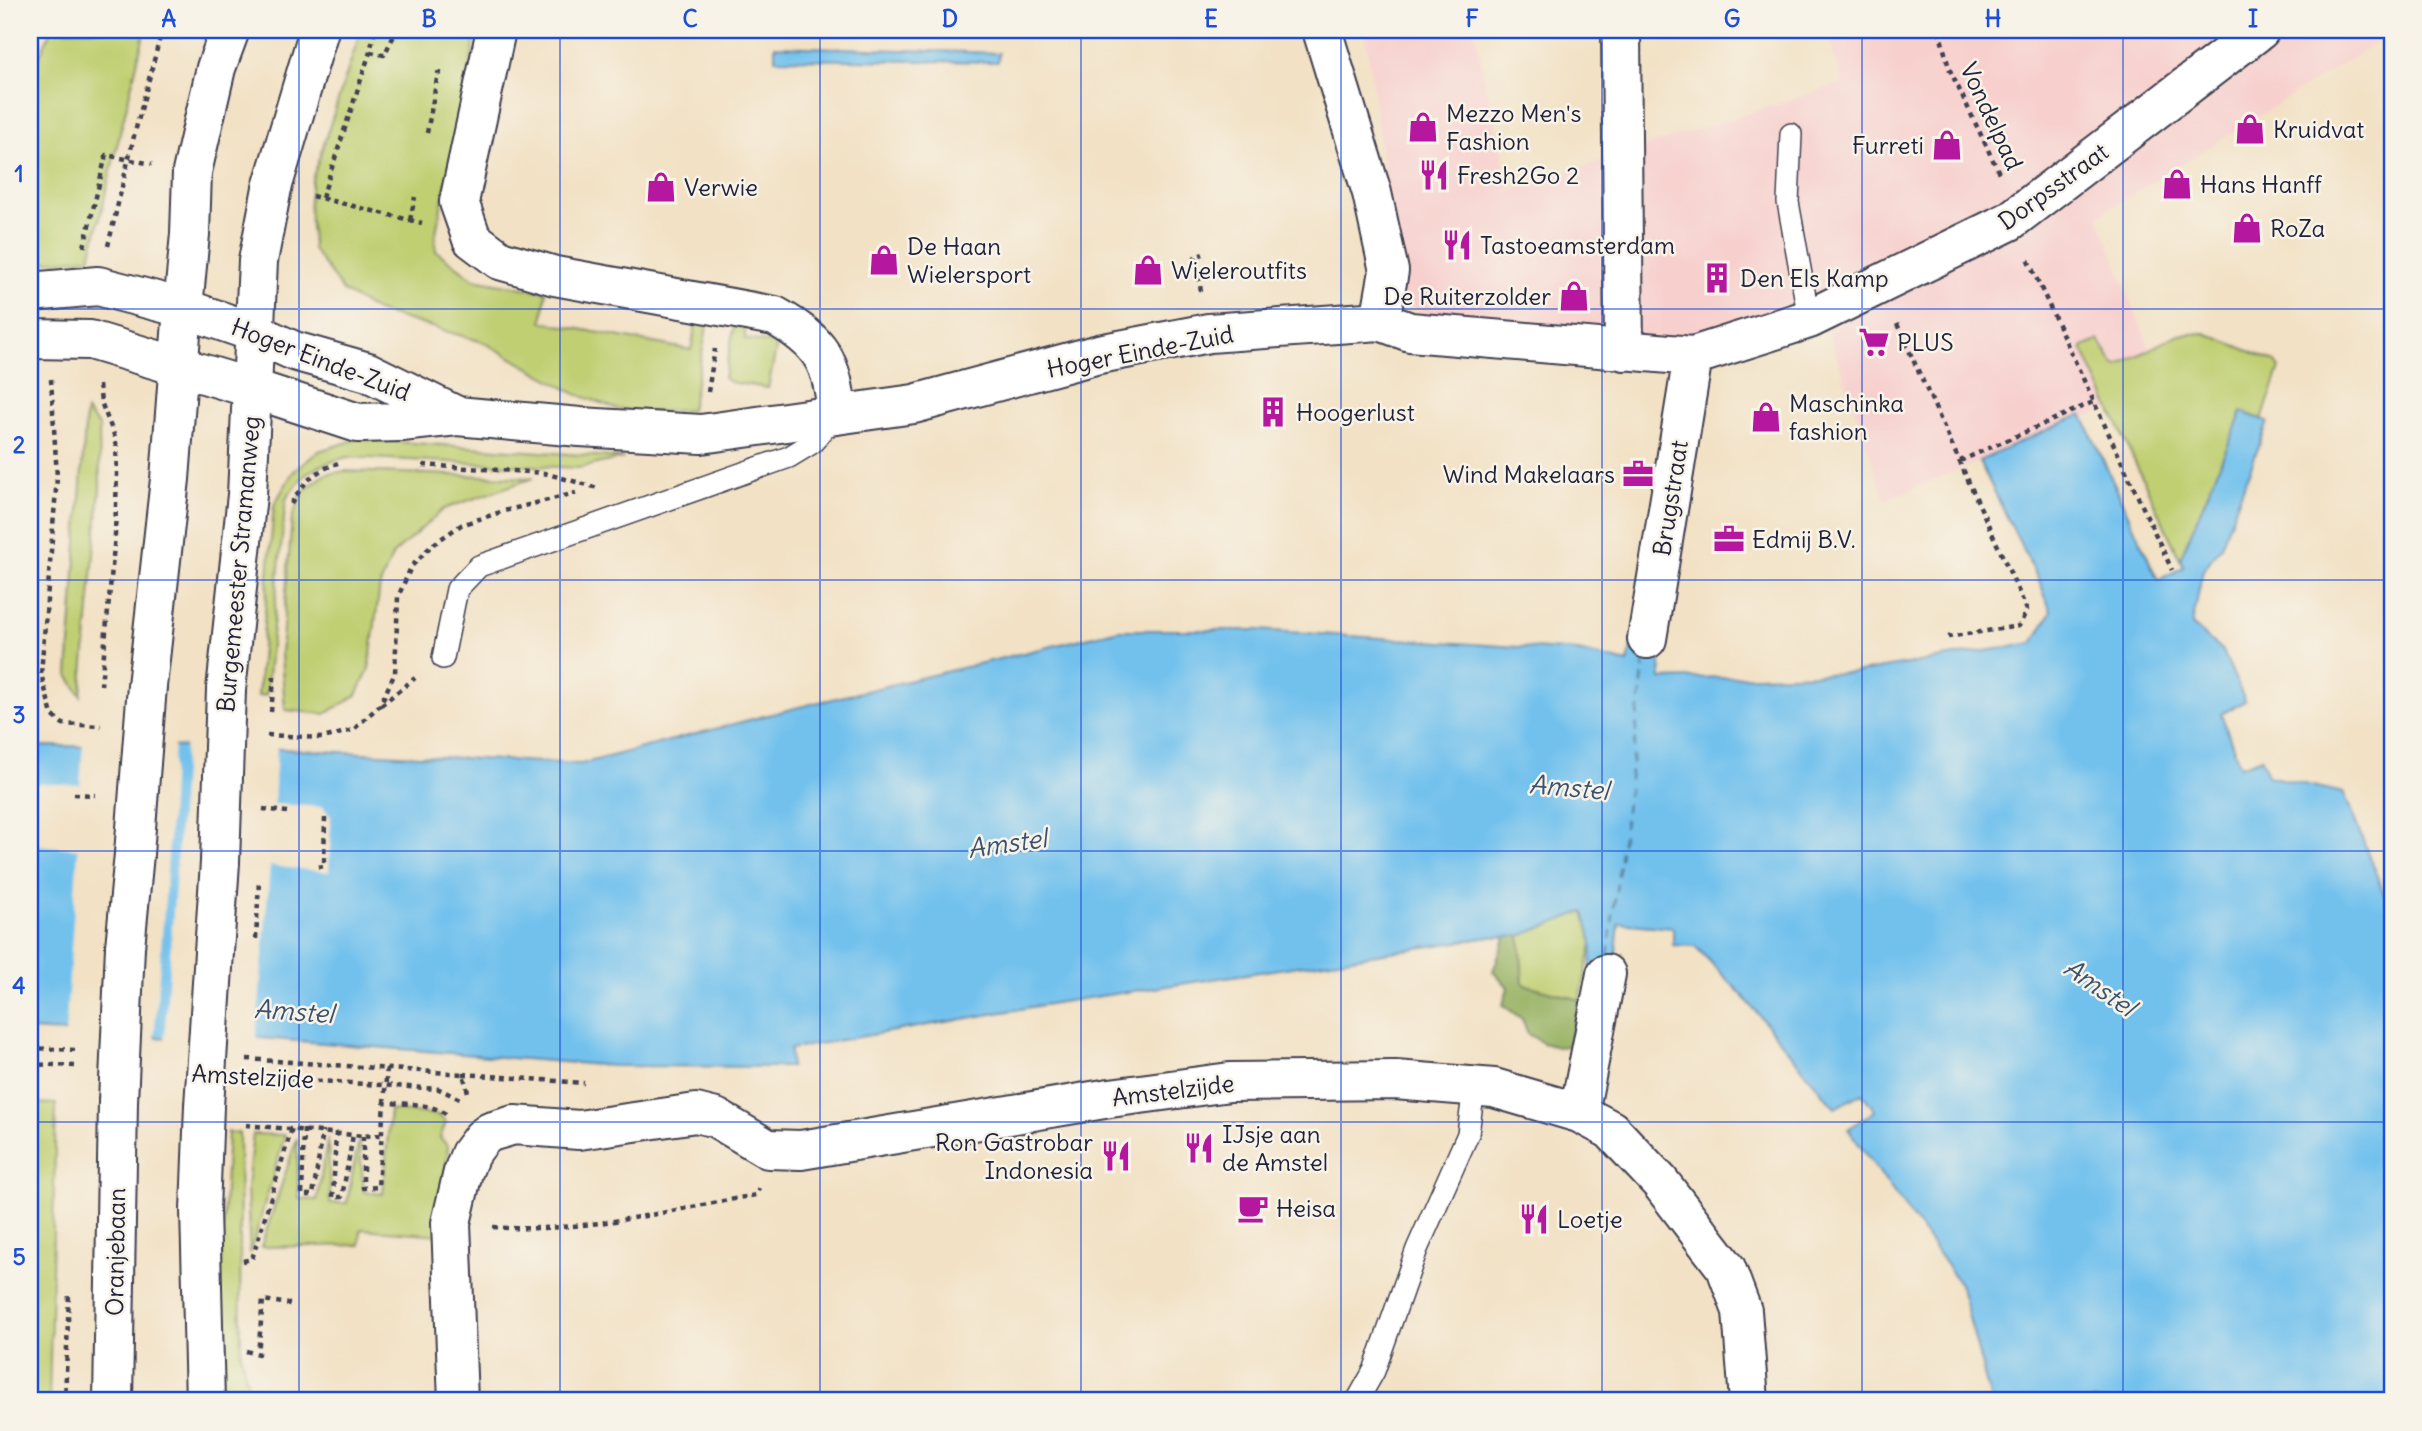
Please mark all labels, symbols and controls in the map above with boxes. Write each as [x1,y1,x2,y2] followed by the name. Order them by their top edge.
[162,4,177,33] text: A
[421,4,437,33] text: B
[682,4,698,33] text: C
[942,4,958,33] text: D
[1204,4,1218,33] text: E
[1465,4,1479,33] text: F
[1724,4,1740,33] text: G
[1985,4,2001,33] text: H
[2248,4,2258,33] text: I
[1954,57,2030,175] street label: Vondelpad
[1446,98,1581,156] place label: Mezzo Men's Fashion
[1406,110,1440,144] shop icon: Mezzo Men's Fashion
[2233,112,2267,146] shop icon: Kruidvat
[2273,114,2364,144] place label: Kruidvat
[1930,128,1964,162] shop icon: Furreti
[1852,130,1924,160] place label: Furreti
[1992,136,2114,236] street label: Dorpsstraat
[1417,158,1451,192] restaurant icon: Fresh2Go 2
[14,159,24,188] text: 1
[1457,160,1579,190] place label: Fresh2Go 2
[2160,167,2194,201] shop icon: Hans Hanff
[2200,169,2323,199] place label: Hans Hanff
[644,170,678,204] shop icon: Verwie
[684,172,758,202] place label: Verwie
[2230,211,2264,245] shop icon: RoZa
[2270,213,2325,243] place label: RoZa
[1440,228,1474,262] restaurant icon: Tastoeamsterdam
[1480,230,1675,260] place label: Tastoeamsterdam
[907,231,1031,289] place label: De Haan Wielersport
[867,243,901,277] shop icon: De Haan Wielersport
[1131,253,1165,287] shop icon: Wieleroutfits
[1171,255,1307,285] place label: Wieleroutfits
[1700,261,1734,295] building icon: Den Els Kamp
[1740,263,1889,293] place label: Den Els Kamp
[1557,279,1591,313] shop icon: De Ruiterzolder
[1383,281,1551,311] place label: De Ruiterzolder
[227,311,415,407] street label: Hoger Einde-Zuid
[1044,318,1236,384] street label: Hoger Einde-Zuid
[1857,325,1891,359] supermarket icon: PLUS
[1897,327,1954,357] place label: PLUS
[1789,388,1904,446] place label: Maschinka fashion
[1256,395,1290,429] building icon: Hoogerlust
[1296,397,1415,427] place label: Hoogerlust
[1749,400,1783,434] shop icon: Maschinka fashion
[210,414,266,714] street label: Burgemeester Stramanweg
[13,430,26,459] text: 2
[1646,438,1694,558] street label: Brugstraat
[1621,457,1655,491] office icon: Wind Makelaars
[1443,459,1615,489] place label: Wind Makelaars
[1712,522,1746,556] office icon: Edmij B.V.
[1752,524,1856,554] place label: Edmij B.V.
[12,700,26,729] text: 3
[1528,767,1613,807] water label: Amstel
[965,821,1052,865] water label: Amstel
[2058,951,2145,1025] water label: Amstel
[12,971,26,1000] text: 4
[253,992,338,1030] water label: Amstel
[191,1058,315,1094] street label: Amstelzijde
[1110,1068,1236,1112] street label: Amstelzijde
[1222,1119,1328,1177] place label: IJsje aan de Amstel
[935,1127,1093,1185] place label: Ron Gastrobar Indonesia
[1182,1131,1216,1165] restaurant icon: IJsje aan de Amstel
[1099,1139,1133,1173] restaurant icon: Ron Gastrobar Indonesia
[99,1187,131,1316] street label: Oranjebaan
[1236,1191,1270,1225] cafe icon: Heisa
[1276,1193,1336,1223] place label: Heisa
[1517,1202,1551,1236] restaurant icon: Loetje
[1557,1204,1623,1234] place label: Loetje
[12,1242,26,1271] text: 5

